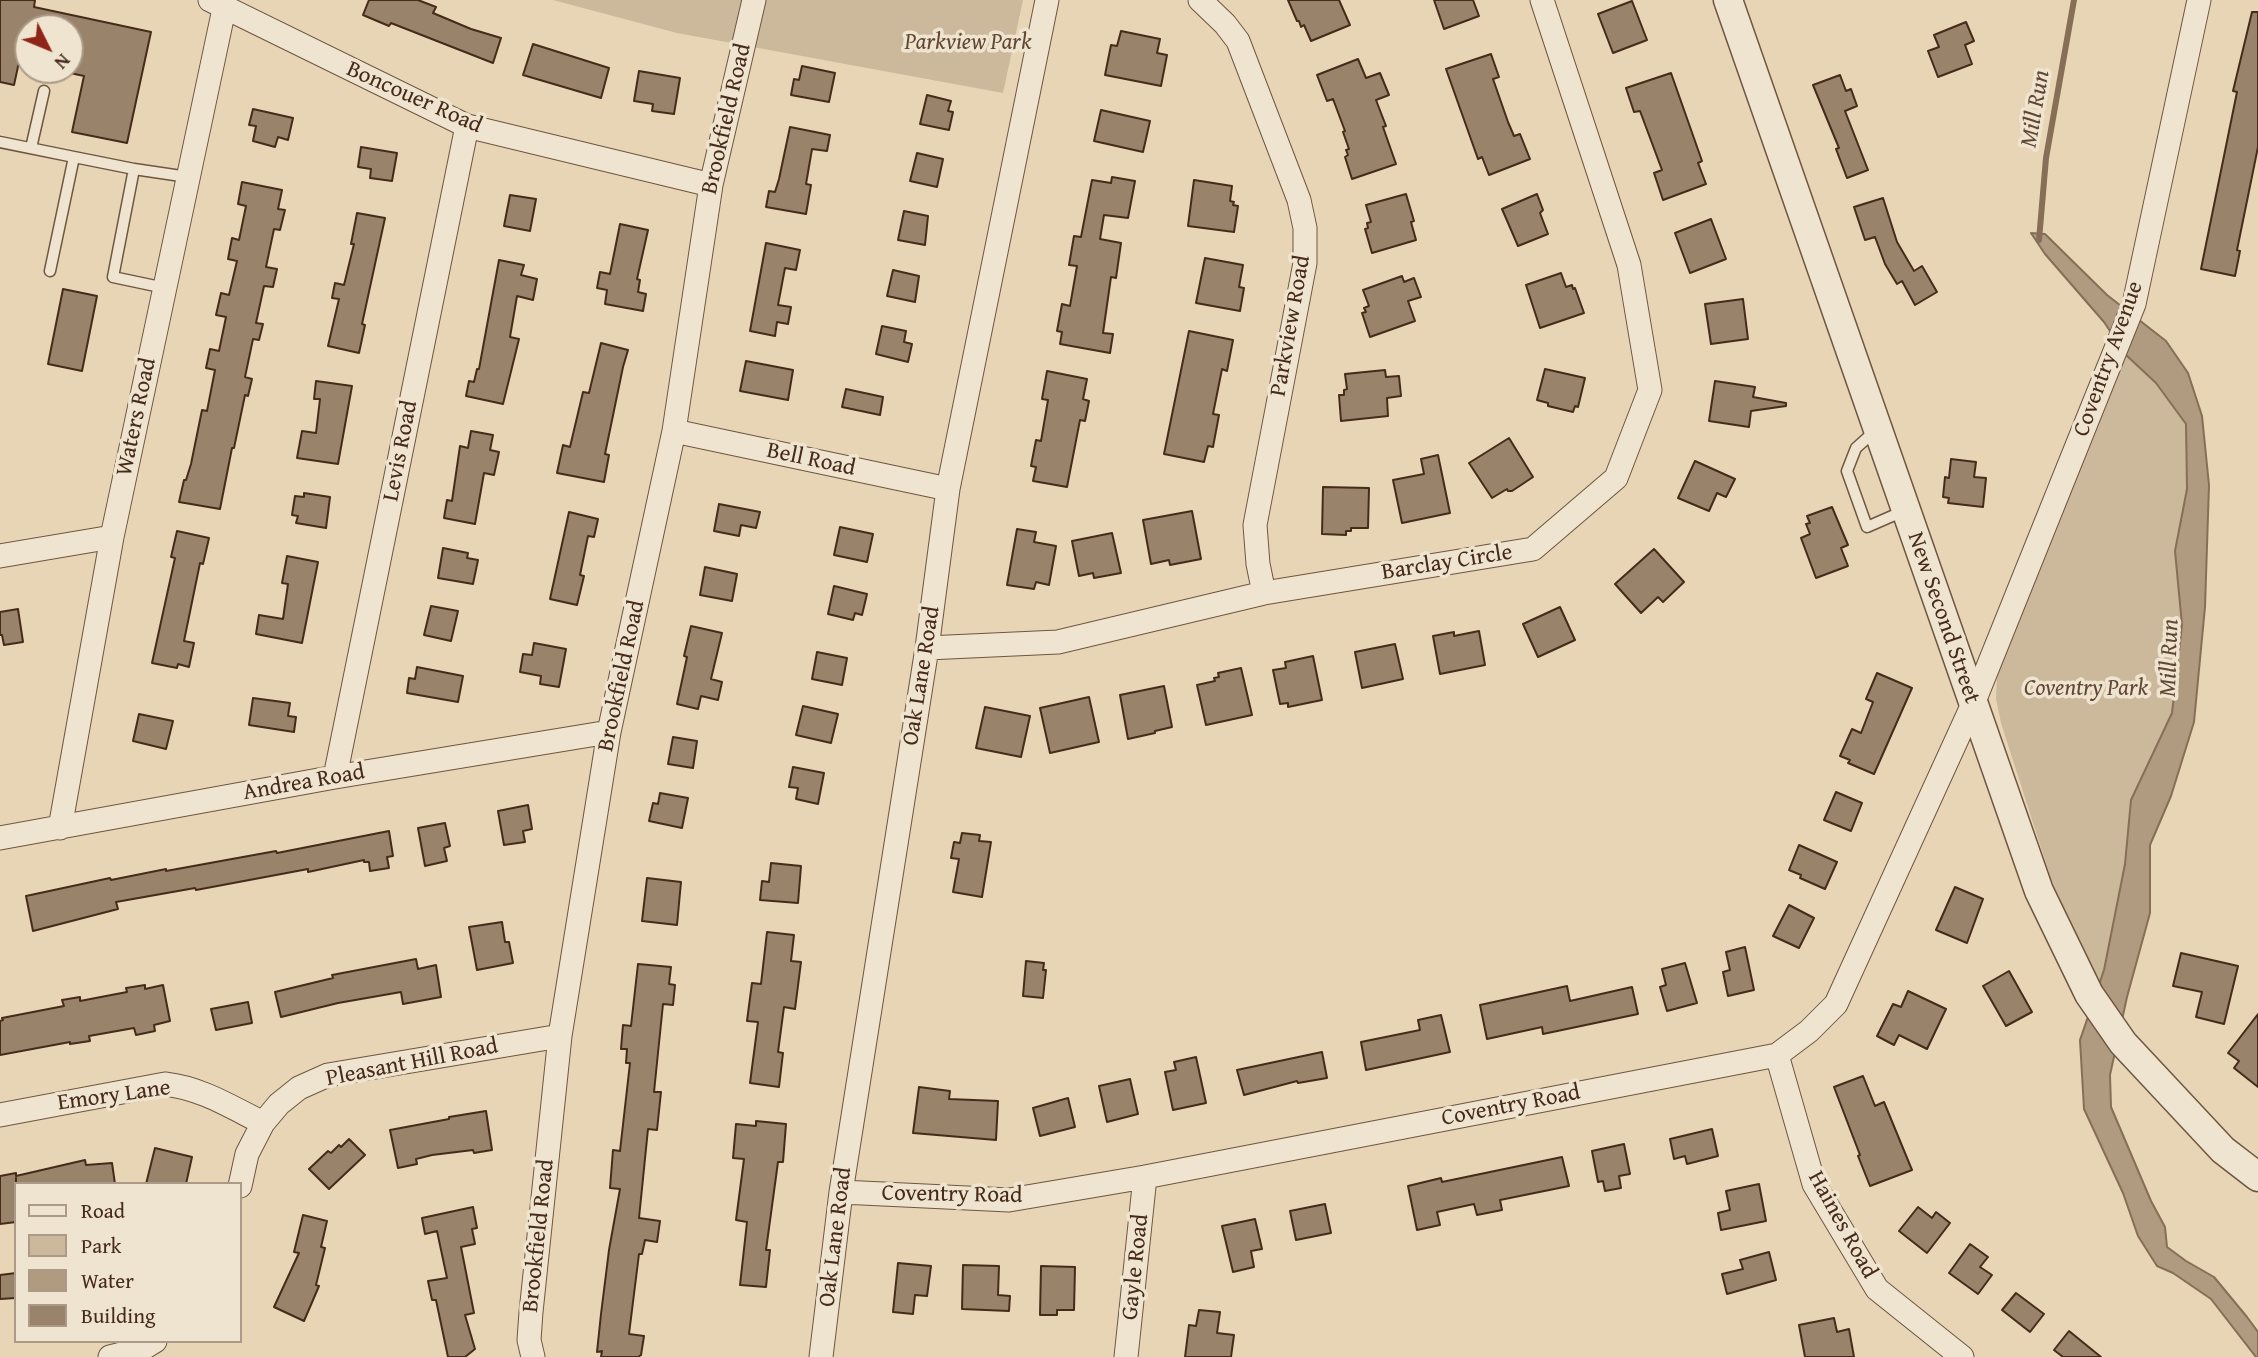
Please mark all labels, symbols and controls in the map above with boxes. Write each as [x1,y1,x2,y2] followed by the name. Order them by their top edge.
[14,14,84,84] north arrow
[905,29,1031,57] park label: Parkview Park
[696,41,758,197] street label: Brookfield Road
[48,48,77,76] text: N
[342,56,486,140] street label: Boncouer Road
[2015,68,2057,150] water label: Mill Run
[1265,253,1317,399] street label: Parkview Road
[2068,278,2150,440] street label: Coventry Avenue
[111,355,163,479] street label: Waters Road
[378,398,424,504] street label: Levis Road
[764,437,858,483] street label: Bell Road
[1901,529,1985,707] street label: New Second Street
[1380,539,1514,587] street label: Barclay Circle
[593,598,651,754] street label: Brookfield Road
[897,604,947,748] street label: Oak Lane Road
[2154,618,2186,698] water label: Mill Run
[2024,675,2148,703] park label: Coventry Park
[241,759,367,807] street label: Andrea Road
[324,1033,500,1093] street label: Pleasant Hill Road
[56,1074,172,1118] street label: Emory Lane
[1439,1079,1583,1133] street label: Coventry Road
[517,1158,561,1314] street label: Brookfield Road
[814,1166,858,1308] street label: Oak Lane Road
[1801,1166,1883,1284] street label: Haines Road
[881,1180,1023,1210] street label: Coventry Road
[14,1182,242,1343] legend
[81,1195,125,1226] text: Road
[1117,1213,1155,1321] street label: Gayle Road
[81,1230,122,1261] text: Park
[81,1265,134,1296] text: Water
[81,1300,155,1331] text: Building

